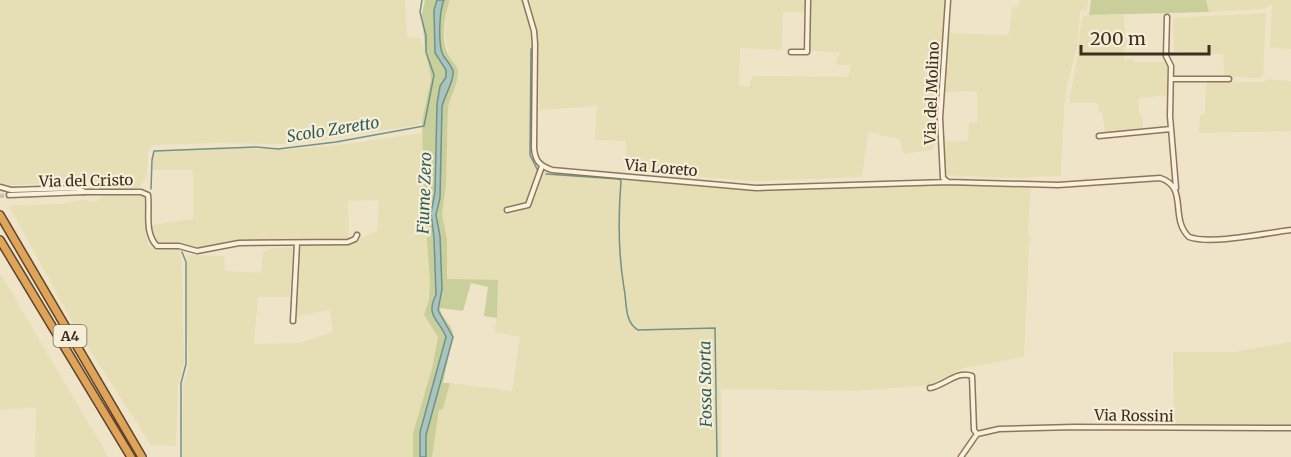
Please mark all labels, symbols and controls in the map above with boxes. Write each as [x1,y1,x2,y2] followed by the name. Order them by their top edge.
[1081,18,1208,56] scale bar
[1090,27,1146,50] text: 200 m
[920,41,943,146] street label: Via del Molino
[285,112,381,146] water label: Scolo Zeretto
[413,152,435,235] water label: Fiume Zero
[623,155,698,180] street label: Via Loreto
[38,170,134,191] street label: Via del Cristo
[54,325,86,347] road number: A4
[694,340,716,429] water label: Fossa Storta
[1093,405,1174,426] street label: Via Rossini

